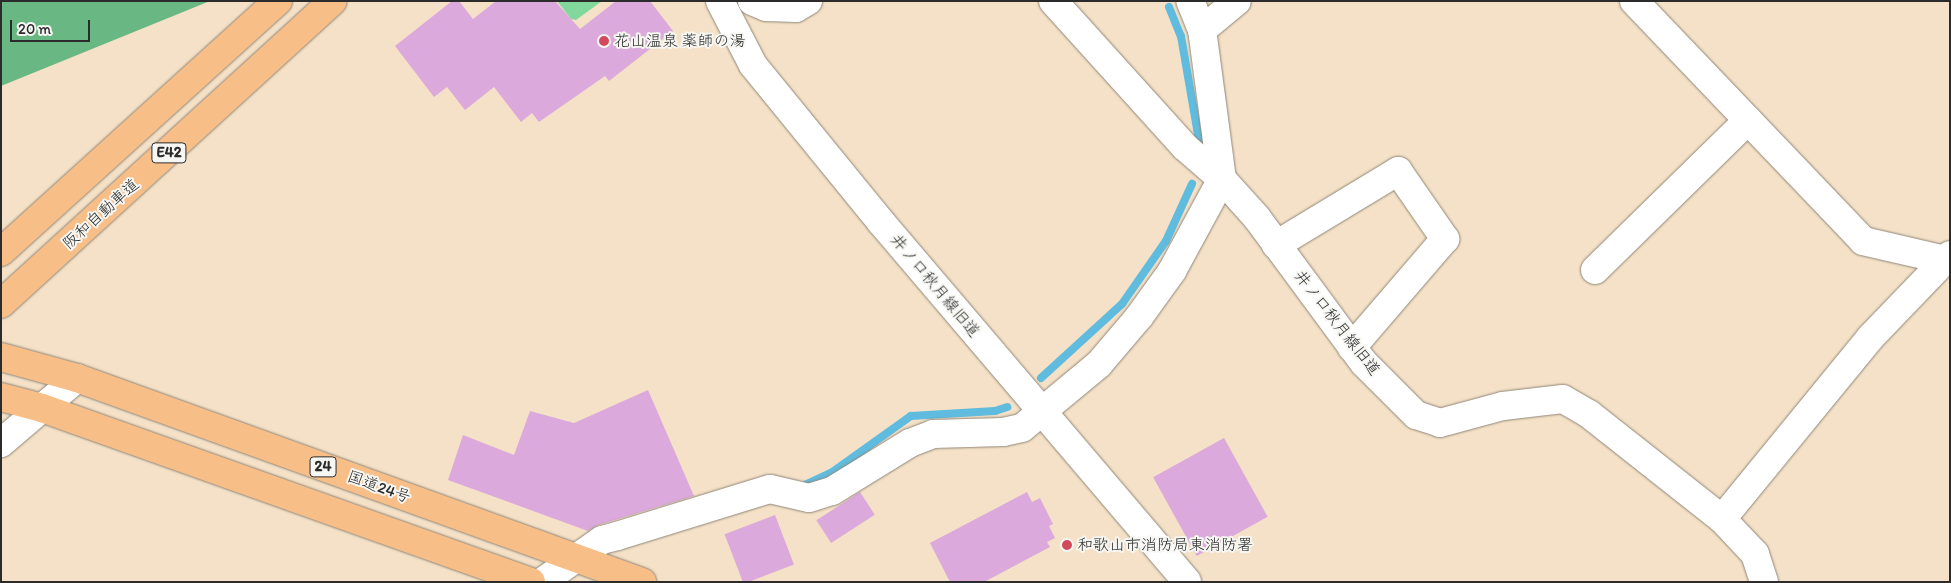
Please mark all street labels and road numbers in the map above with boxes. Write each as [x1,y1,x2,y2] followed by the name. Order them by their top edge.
[150,140,188,166] road number: E42
[59,175,143,253] street label: 阪和自動車道
[887,231,983,341] street label: 井ノ口秋月線旧道
[1290,267,1384,379] street label: 井ノ口秋月線旧道
[309,454,337,480] road number: 24
[345,467,413,507] street label: 国道24号

